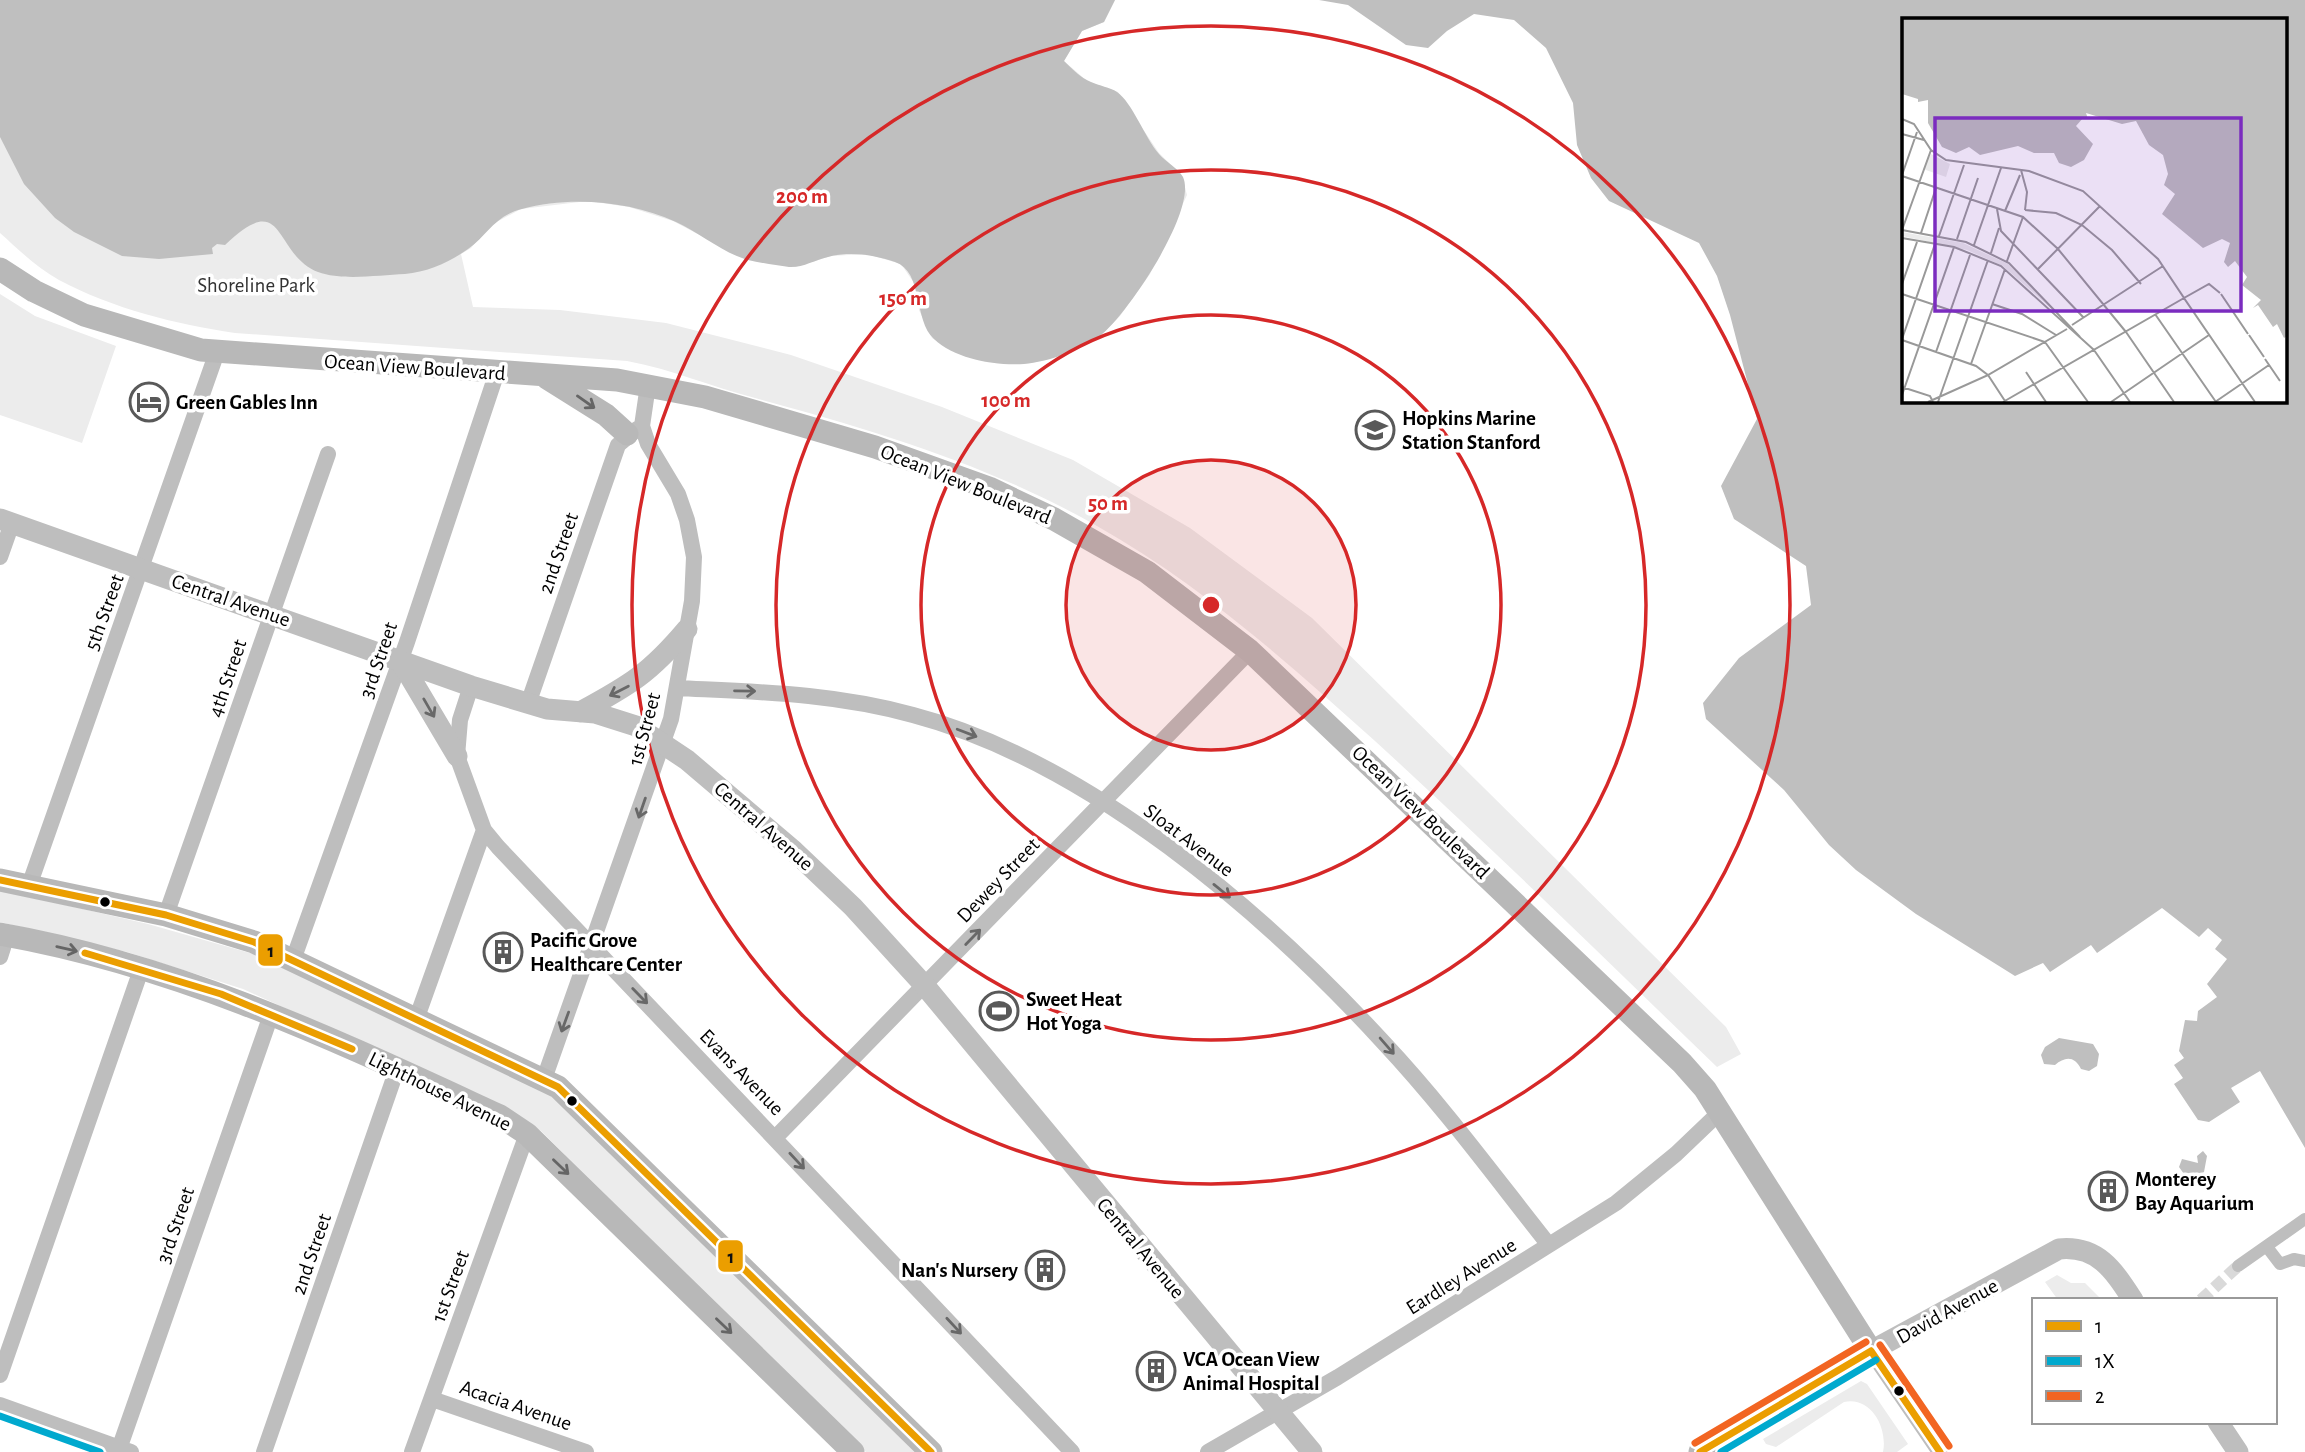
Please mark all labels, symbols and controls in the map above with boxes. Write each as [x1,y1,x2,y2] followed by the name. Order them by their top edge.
[1902,18,2288,402] inset map
[776,186,828,207] text: 200 m
[197,275,315,296] park label: Shoreline Park
[879,288,927,309] text: 150 m
[324,351,506,384] street label: Ocean View Boulevard
[128,381,170,423] hotel icon: Green Gables Inn
[981,390,1031,411] text: 100 m
[176,392,318,413] place label: Green Gables Inn
[576,395,595,409] one-way arrow
[1402,408,1541,453] place label: Hopkins Marine Station Stanford
[1354,409,1396,451] school or university icon: Hopkins Marine Station Stanford
[878,441,1054,528] street label: Ocean View Boulevard
[1088,493,1128,514] text: 50 m
[535,510,582,596] street label: 2nd Street
[169,570,293,631] street label: Central Avenue
[81,571,128,653] street label: 5th Street
[1199,593,1223,617] centre of rings
[356,619,401,701] street label: 3rd Street
[204,636,251,720] street label: 4th Street
[609,684,630,698] one-way arrow
[733,684,756,697] one-way arrow
[625,690,664,768] street label: 1st Street
[422,697,436,717] one-way arrow
[956,727,977,740] one-way arrow
[1348,742,1493,883] street label: Ocean View Boulevard
[710,778,817,875] street label: Central Avenue
[635,796,647,818] one-way arrow
[1140,800,1237,881] street label: Sloat Avenue
[953,834,1044,927] street label: Dewey Street
[1212,883,1230,898] one-way arrow
[98,895,112,909] unlabelled marker
[964,929,981,946] one-way arrow
[530,930,683,975] place label: Pacific Grove Healthcare Center
[482,931,524,973] building icon: Pacific Grove Healthcare Center
[257,933,284,967] line badge: 1
[268,942,274,961] text: 1
[55,943,77,956] one-way arrow
[632,987,649,1004] one-way arrow
[1026,989,1122,1034] place label: Sweet Heat Hot Yoga
[978,990,1020,1032] sports icon: Sweet Heat Hot Yoga
[558,1010,571,1032] one-way arrow
[696,1025,788,1119] street label: Evans Avenue
[1379,1037,1395,1055] one-way arrow
[365,1048,514,1135] street label: Lighthouse Avenue
[565,1094,579,1108] unlabelled marker
[789,1152,806,1169] one-way arrow
[553,1159,570,1176] one-way arrow
[2135,1169,2254,1214] place label: Monterey Bay Aquarium
[2087,1170,2129,1212] building icon: Monterey Bay Aquarium
[153,1184,198,1266] street label: 3rd Street
[1093,1194,1188,1303] street label: Central Avenue
[288,1211,335,1297] street label: 2nd Street
[1403,1234,1520,1319] street label: Eardley Avenue
[717,1239,744,1273] line badge: 1
[428,1247,473,1325] street label: 1st Street
[728,1248,734,1267] text: 1
[1024,1249,1066,1291] building icon: Nan's Nursery
[901,1260,1019,1281] place label: Nan's Nursery
[1893,1275,2002,1348] street label: David Avenue
[2032,1298,2277,1424] legend
[2095,1316,2102,1337] text: 1
[945,1317,962,1334] one-way arrow
[715,1318,732,1335] one-way arrow
[1183,1349,1320,1394] place label: VCA Ocean View Animal Hospital
[1135,1350,1177,1392] building icon: VCA Ocean View Animal Hospital
[2095,1351,2115,1372] text: 1X
[457,1377,575,1434] street label: Acacia Avenue
[1892,1384,1906,1398] unlabelled marker
[2095,1386,2105,1407] text: 2

